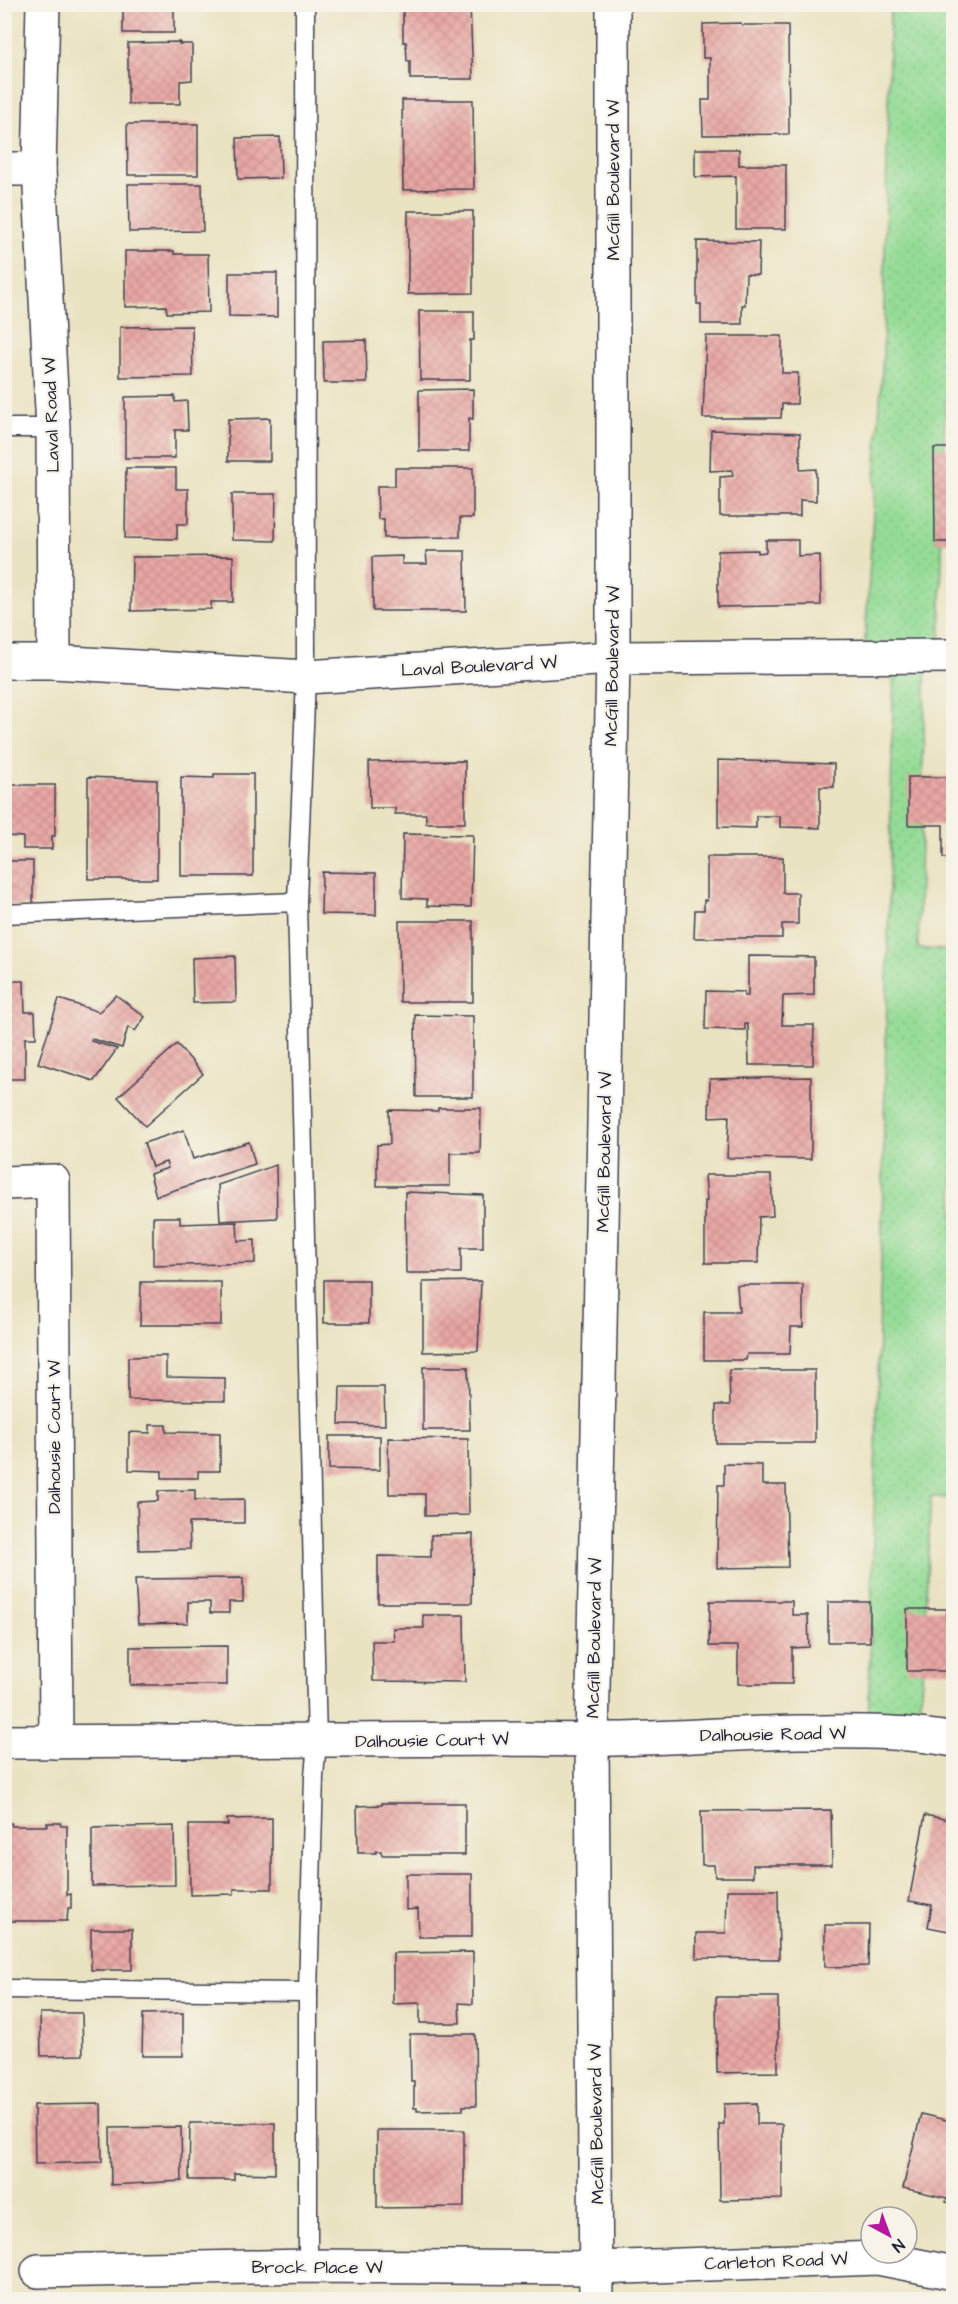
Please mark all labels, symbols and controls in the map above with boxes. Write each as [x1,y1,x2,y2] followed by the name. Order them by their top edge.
[601,100,626,260] street label: McGill Boulevard W
[37,357,66,473] street label: Laval Road W
[599,585,626,747] street label: McGill Boulevard W
[400,650,558,683] street label: Laval Boulevard W
[591,1071,618,1233] street label: McGill Boulevard W
[42,1360,67,1514] street label: Dalhousie Court W
[581,1557,608,1719] street label: McGill Boulevard W
[700,1721,846,1748] street label: Dalhousie Road W
[355,1727,509,1754] street label: Dalhousie Court W
[583,2043,610,2205] street label: McGill Boulevard W
[859,2205,919,2265] north arrow
[887,2234,909,2257] text: N
[704,2247,848,2276] street label: Carleton Road W
[251,2255,383,2280] street label: Brock Place W

